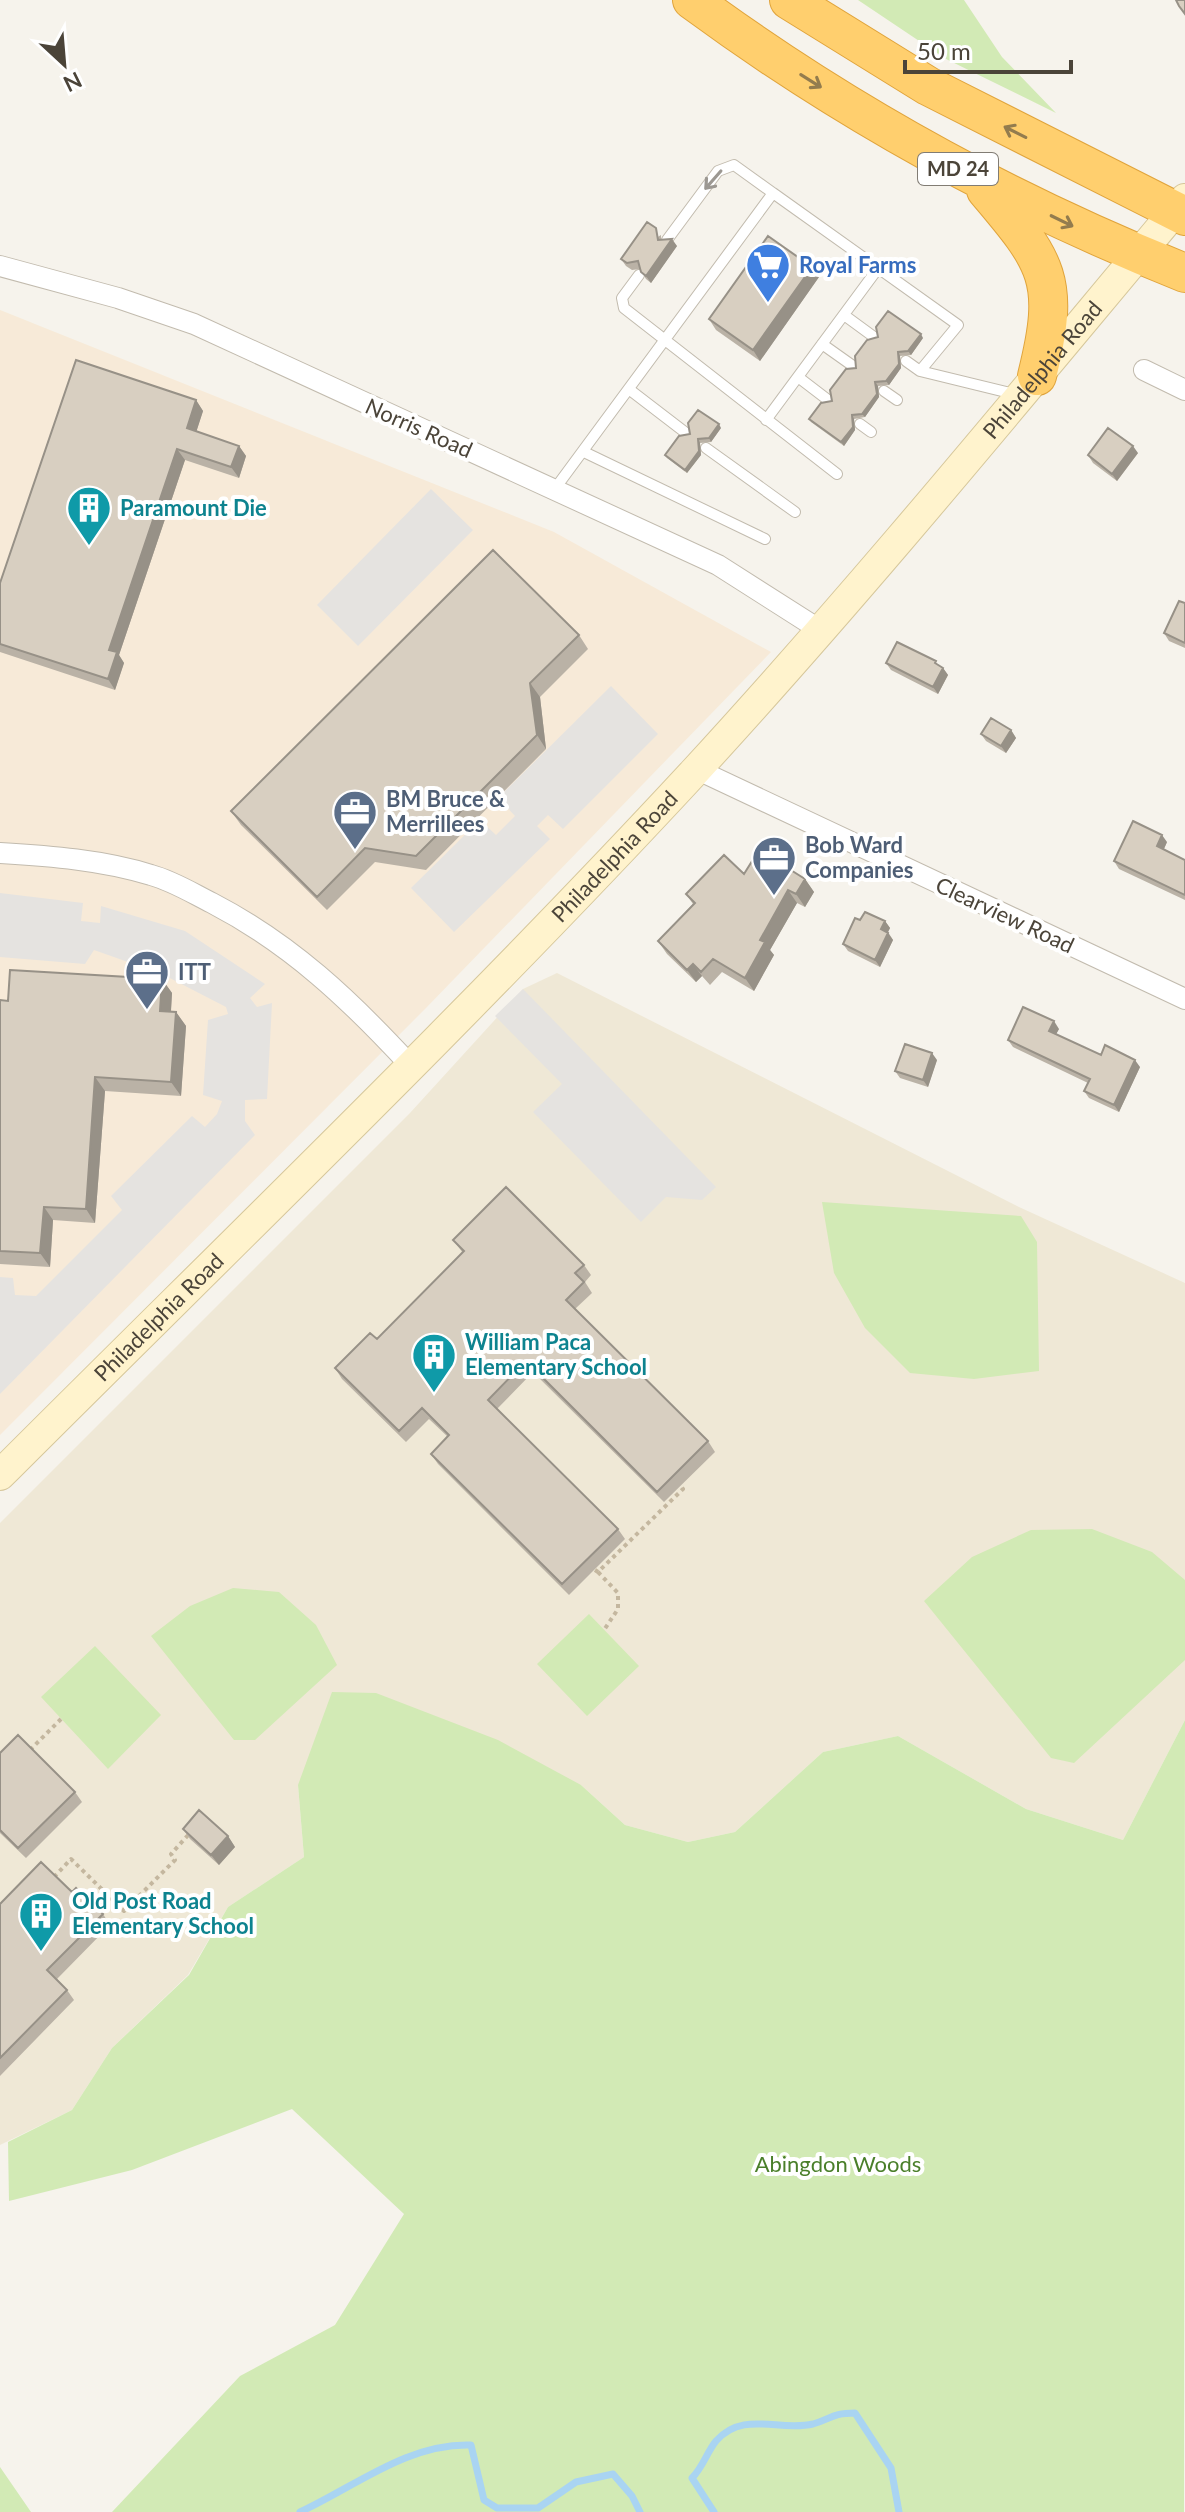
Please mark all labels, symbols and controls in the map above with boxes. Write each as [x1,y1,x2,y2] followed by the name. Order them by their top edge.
[24,24,104,104] north arrow
[905,24,1071,74] scale bar
[917,36,971,65] text: 50 m
[59,67,87,98] text: N
[799,73,822,89] one-way arrow
[1003,124,1027,139] one-way arrow
[918,153,998,185] road number: MD 24
[704,169,723,190] one-way arrow
[1050,214,1074,229] one-way arrow
[744,241,792,304] supermarket icon: Royal Farms
[799,251,916,278] place label: Royal Farms
[977,295,1107,444] street label: Philadelphia Road
[362,392,477,463] street label: Norris Road
[65,484,113,547] building icon: Paramount Die
[120,494,267,521] place label: Paramount Die
[386,785,505,837] place label: BM Bruce & Merrillees
[545,785,683,927] street label: Philadelphia Road
[331,788,379,851] office icon: BM Bruce & Merrillees
[805,831,913,883] place label: Bob Ward Companies
[750,834,798,897] office icon: Bob Ward Companies
[932,871,1079,958] street label: Clearview Road
[123,948,171,1011] office icon: ITT
[178,958,211,985] place label: ITT
[88,1247,229,1387] street label: Philadelphia Road
[465,1328,647,1380] place label: William Paca Elementary School
[410,1331,458,1394] building icon: William Paca Elementary School
[72,1887,254,1939] place label: Old Post Road Elementary School
[17,1890,65,1953] building icon: Old Post Road Elementary School
[755,2150,921,2177] park label: Abingdon Woods

